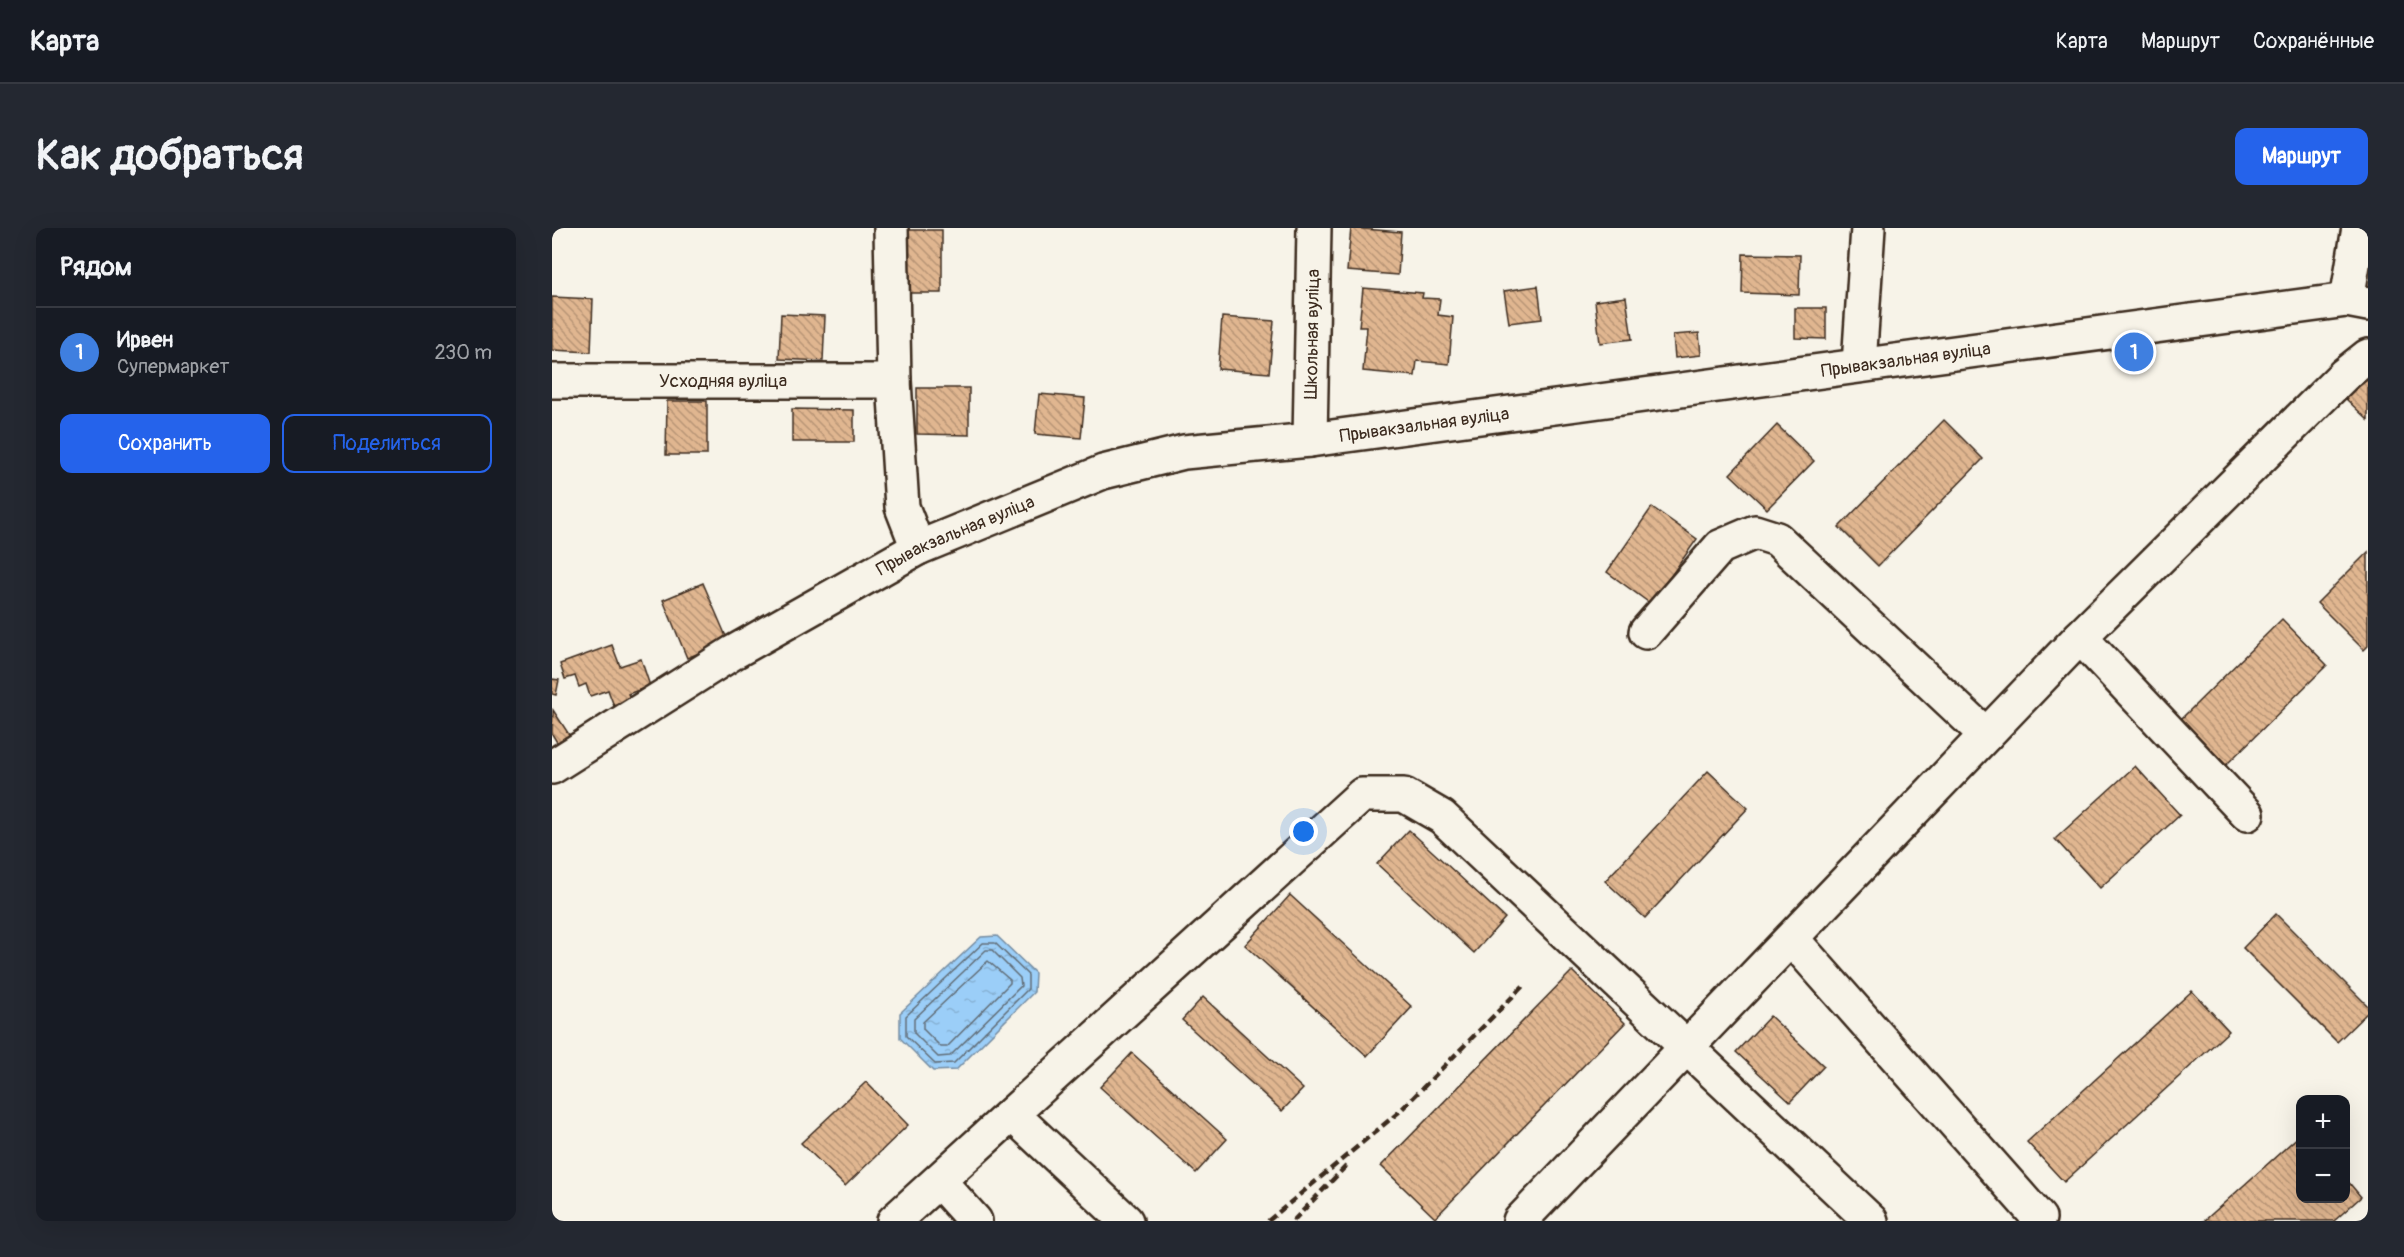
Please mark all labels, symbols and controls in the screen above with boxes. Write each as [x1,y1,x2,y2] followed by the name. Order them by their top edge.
[30,24,99,59] text: Карта
[2056,28,2108,55] text: Карта
[2141,28,2220,55] text: Маршрут
[2253,28,2374,55] text: Сохранённые
[2235,128,2368,185] button: Маршрут
[36,130,303,182] text: Как добраться
[60,251,132,283] text: Рядом
[1299,269,1325,399] street label: Школьная вуліца
[117,326,173,354] text: Ирвен
[2114,330,2154,374] pin: 1
[1820,337,1992,382] street label: Прывакзальная вуліца
[76,340,83,365] text: 1
[435,340,492,365] text: 230 m
[117,354,229,379] text: Супермаркет
[659,370,787,393] street label: Усходняя вуліца
[1338,402,1511,447] street label: Прывакзальная вуліца
[60,414,270,473] button: Сохранить
[282,414,492,473] button: Поделиться
[872,490,1038,581] street label: Прывакзальная вуліца
[1289,817,1318,846] your location
[2296,1095,2350,1203] map controls
[2296,1095,2350,1149] button: +
[2296,1149,2350,1203] button: −

